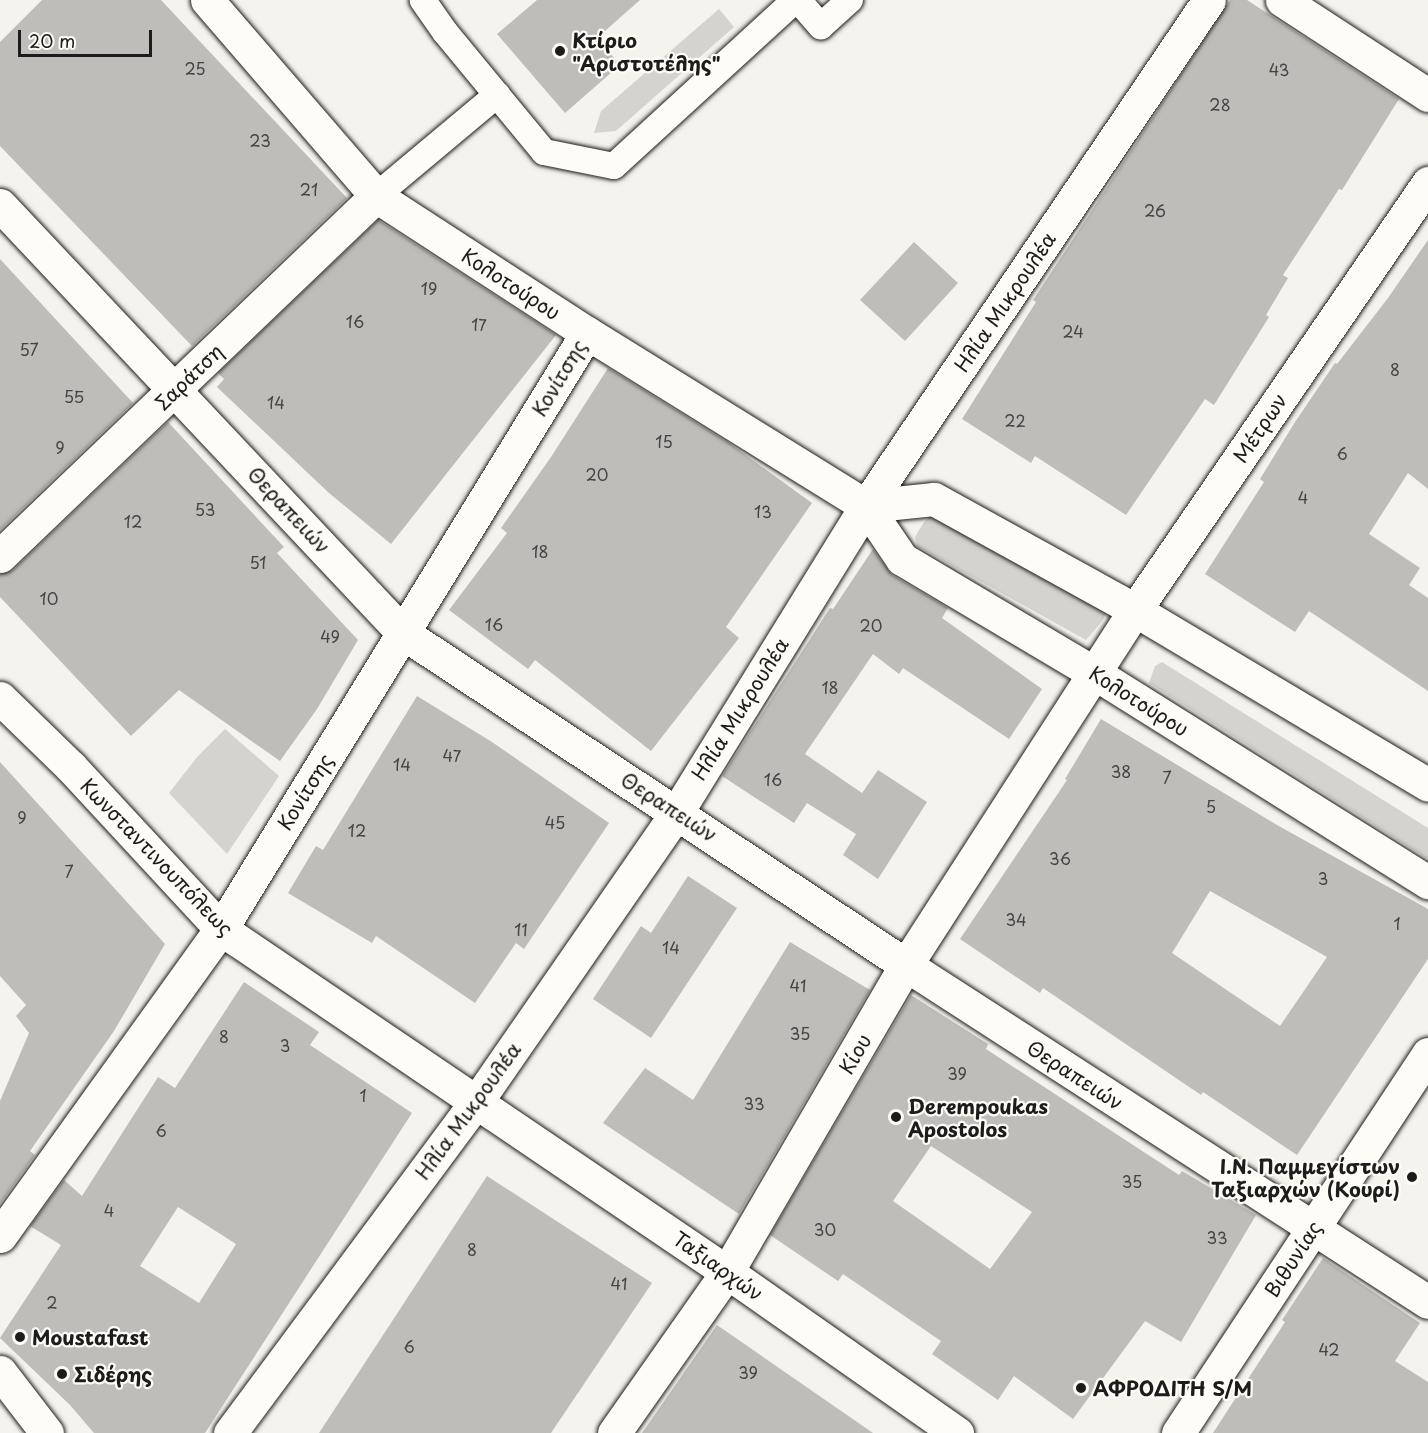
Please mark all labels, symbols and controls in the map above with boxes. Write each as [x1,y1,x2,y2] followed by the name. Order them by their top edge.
[21,18,154,56] scale bar
[29,27,75,54] text: 20 m
[572,28,721,75] place label: Κτίριο "Αριστοτέλης"
[553,44,567,58] marker: Κτίριο "Αριστοτέλης"
[184,58,206,78] house number: 25
[1269,59,1289,79] house number: 43
[1209,94,1231,114] house number: 28
[249,130,271,150] house number: 23
[300,179,318,199] house number: 21
[1144,200,1166,220] house number: 26
[949,228,1061,376] street label: Ηλία Μικρουλέα
[457,243,565,325] street label: Κολοτούρου
[421,278,437,298] house number: 19
[346,311,364,331] house number: 16
[471,314,487,334] house number: 17
[1062,321,1084,341] house number: 24
[527,335,591,421] street label: Κονίτσης
[19,339,39,359] house number: 57
[150,339,228,415] street label: Σαράτση
[1390,359,1400,379] house number: 8
[64,386,84,406] house number: 55
[1228,389,1292,467] street label: Μέτρων
[267,392,285,412] house number: 14
[1004,410,1026,430] house number: 22
[655,431,673,451] house number: 15
[55,437,65,457] house number: 9
[1336,443,1348,463] house number: 6
[243,462,335,558] street label: Θεραπειών
[586,464,608,484] house number: 20
[1298,487,1308,507] house number: 4
[195,499,215,519] house number: 53
[754,501,772,521] house number: 13
[124,511,142,531] house number: 12
[531,541,549,561] house number: 18
[249,552,267,572] house number: 51
[40,588,58,608] house number: 10
[485,614,503,634] house number: 16
[860,615,882,635] house number: 20
[320,626,340,646] house number: 49
[687,633,793,785] street label: Ηλία Μικρουλέα
[1085,661,1193,741] street label: Κολοτούρου
[821,677,839,697] house number: 18
[443,745,461,765] house number: 47
[272,749,338,835] street label: Κονίτσης
[393,754,411,774] house number: 14
[1111,761,1131,781] house number: 38
[616,767,722,847] street label: Θεραπειών
[1162,767,1172,787] house number: 7
[764,769,782,789] house number: 16
[76,773,238,941] street label: Κωνσταντινουπόλεως
[1206,796,1216,816] house number: 5
[17,807,27,827] house number: 9
[545,812,565,832] house number: 45
[348,820,366,840] house number: 12
[1049,848,1071,868] house number: 36
[64,861,74,881] house number: 7
[1318,868,1328,888] house number: 3
[1005,909,1027,929] house number: 34
[1393,913,1401,933] house number: 1
[514,919,528,939] house number: 11
[662,937,680,957] house number: 14
[790,975,806,995] house number: 41
[790,1023,810,1043] house number: 35
[219,1026,229,1046] house number: 8
[834,1030,876,1078] street label: Κίου
[280,1035,290,1055] house number: 3
[1022,1035,1128,1115] street label: Θεραπειών
[410,1038,526,1184] street label: Ηλία Μικρουλέα
[947,1063,967,1083] house number: 39
[359,1085,367,1105] house number: 1
[743,1093,765,1113] house number: 33
[908,1094,1048,1141] place label: Derempoukas Apostolos
[889,1110,903,1124] marker: Derempoukas Apostolos
[155,1120,167,1140] house number: 6
[1211,1154,1400,1201] place label: Ι.Ν. Παμμεγίστων Ταξιαρχών (Κουρί)
[1405,1170,1419,1184] marker: Ι.Ν. Παμμεγίστων Ταξιαρχών (Κουρί)
[1122,1171,1142,1191] house number: 35
[104,1200,114,1220] house number: 4
[1260,1216,1326,1302] street label: Βιθυνίας
[814,1219,836,1239] house number: 30
[668,1226,768,1306] street label: Ταξιαρχών
[1206,1227,1228,1247] house number: 33
[467,1239,477,1259] house number: 8
[611,1273,627,1293] house number: 41
[46,1292,58,1312] house number: 2
[32,1325,149,1349] place label: Moustafast
[13,1330,27,1344] marker: Moustafast
[403,1336,415,1356] house number: 6
[1318,1339,1340,1359] house number: 42
[74,1362,152,1386] place label: Σιδέρης
[738,1362,758,1382] house number: 39
[55,1367,69,1381] marker: Σιδέρης
[1093,1376,1252,1400] place label: ΑΦΡΟΔΙΤΗ S/M
[1074,1381,1088,1395] marker: ΑΦΡΟΔΙΤΗ S/M

